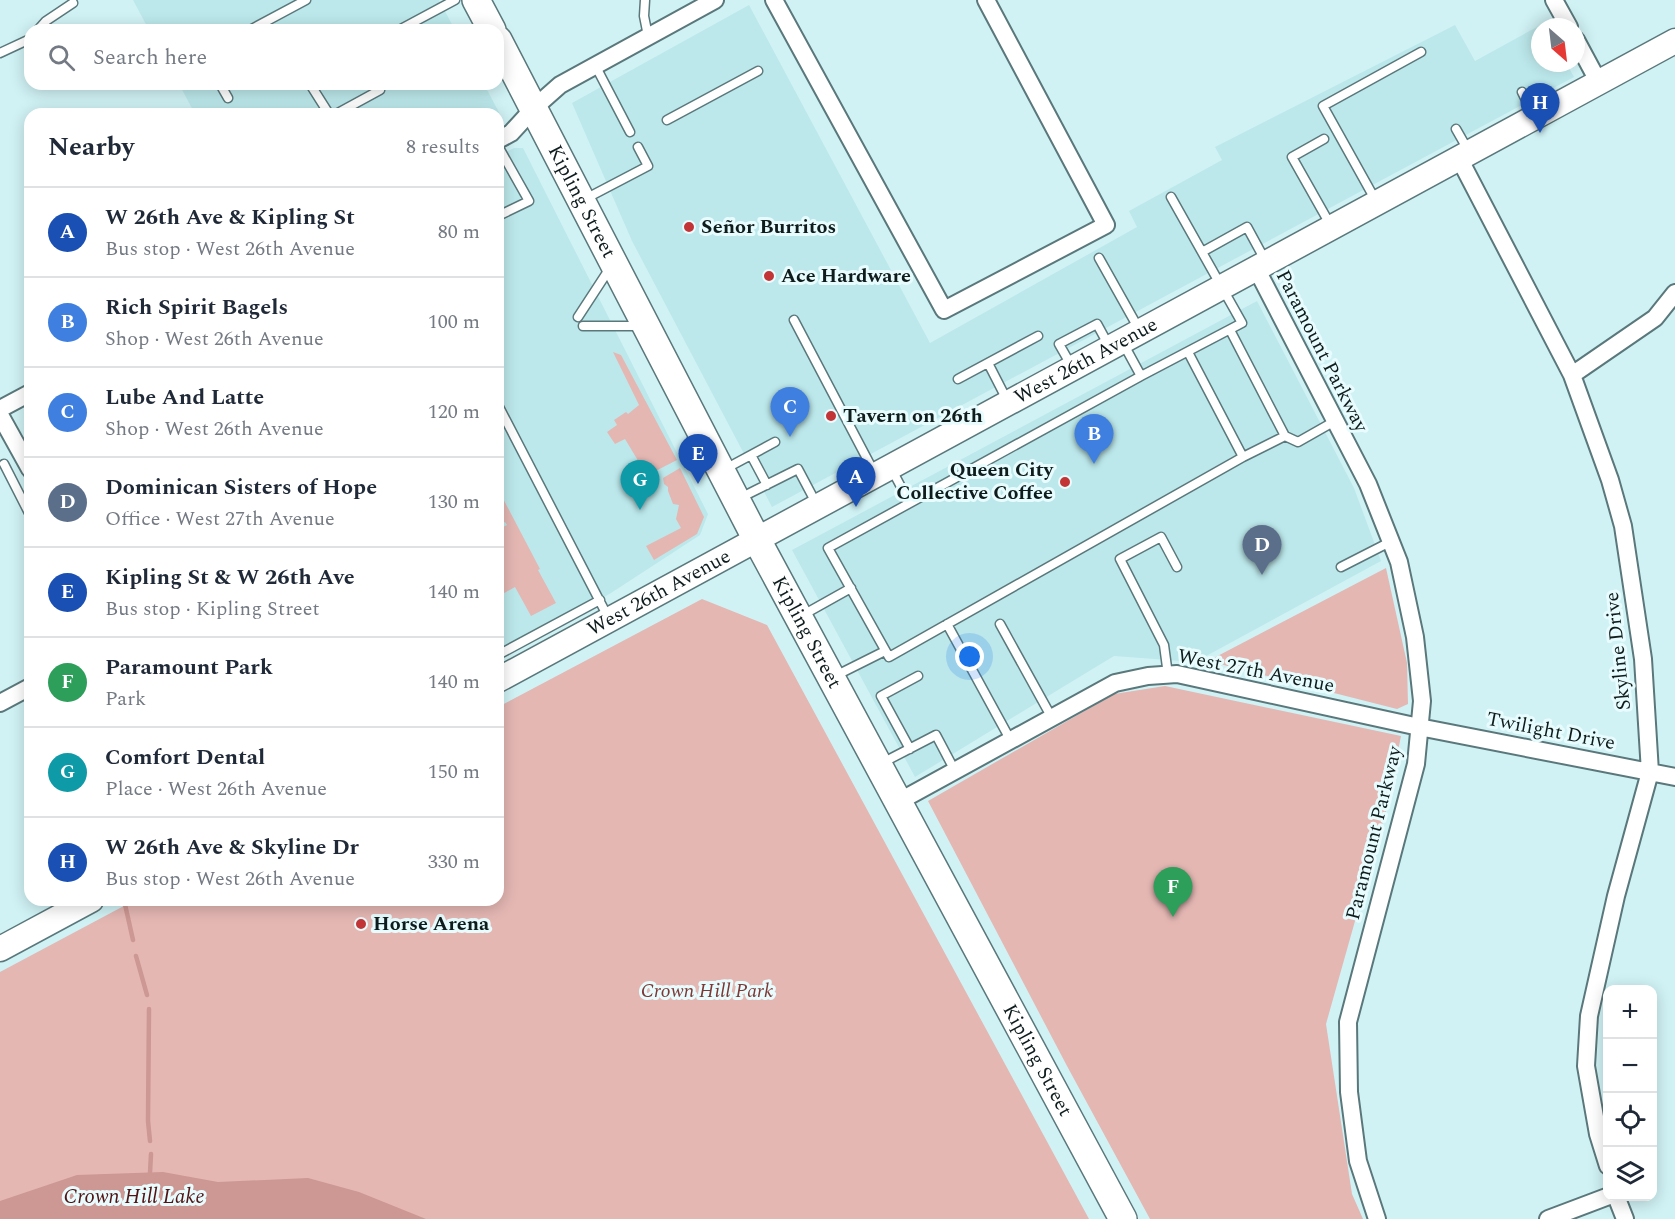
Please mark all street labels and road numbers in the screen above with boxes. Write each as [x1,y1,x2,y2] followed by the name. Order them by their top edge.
[540,140,624,264] street label: Kipling Street
[1268,265,1377,439] street label: Paramount Parkway
[1009,310,1163,412] street label: West 26th Avenue
[582,542,736,644] street label: West 26th Avenue
[764,571,849,694] street label: Kipling Street
[1597,590,1639,712] street label: Skyline Drive
[1175,641,1337,701] street label: West 27th Avenue
[1484,704,1618,758] street label: Twilight Drive
[1338,741,1410,923] street label: Paramount Parkway
[995,998,1080,1122] street label: Kipling Street

